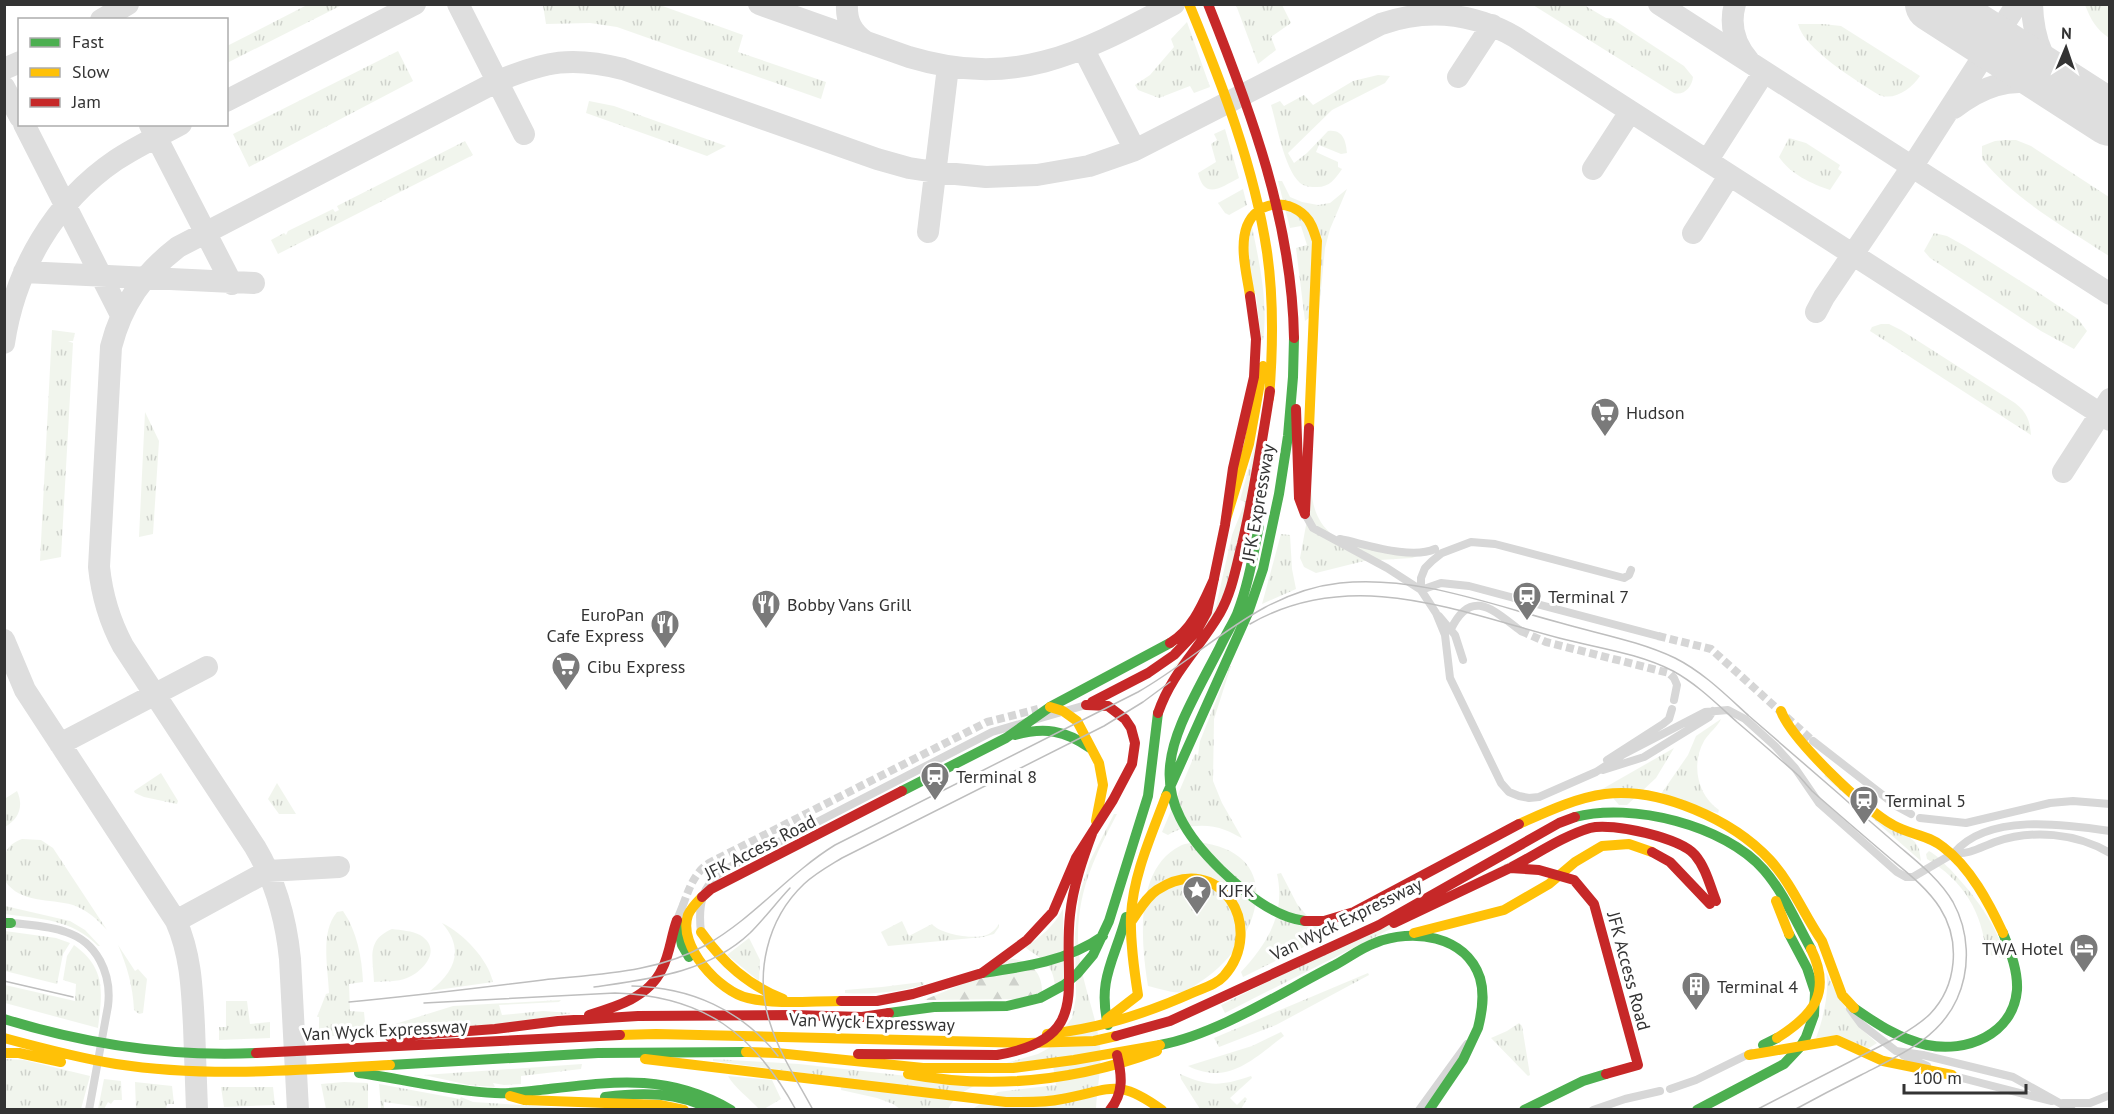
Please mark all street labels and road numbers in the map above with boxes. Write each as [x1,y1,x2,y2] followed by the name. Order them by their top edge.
[1236,442,1280,565] street label: JFK Expressway
[699,809,820,885] street label: JFK Access Road
[1265,872,1426,966] street label: Van Wyck Expressway
[1602,908,1656,1033] street label: JFK Access Road
[788,1008,956,1036] street label: Van Wyck Expressway
[301,1014,469,1046] street label: Van Wyck Expressway

